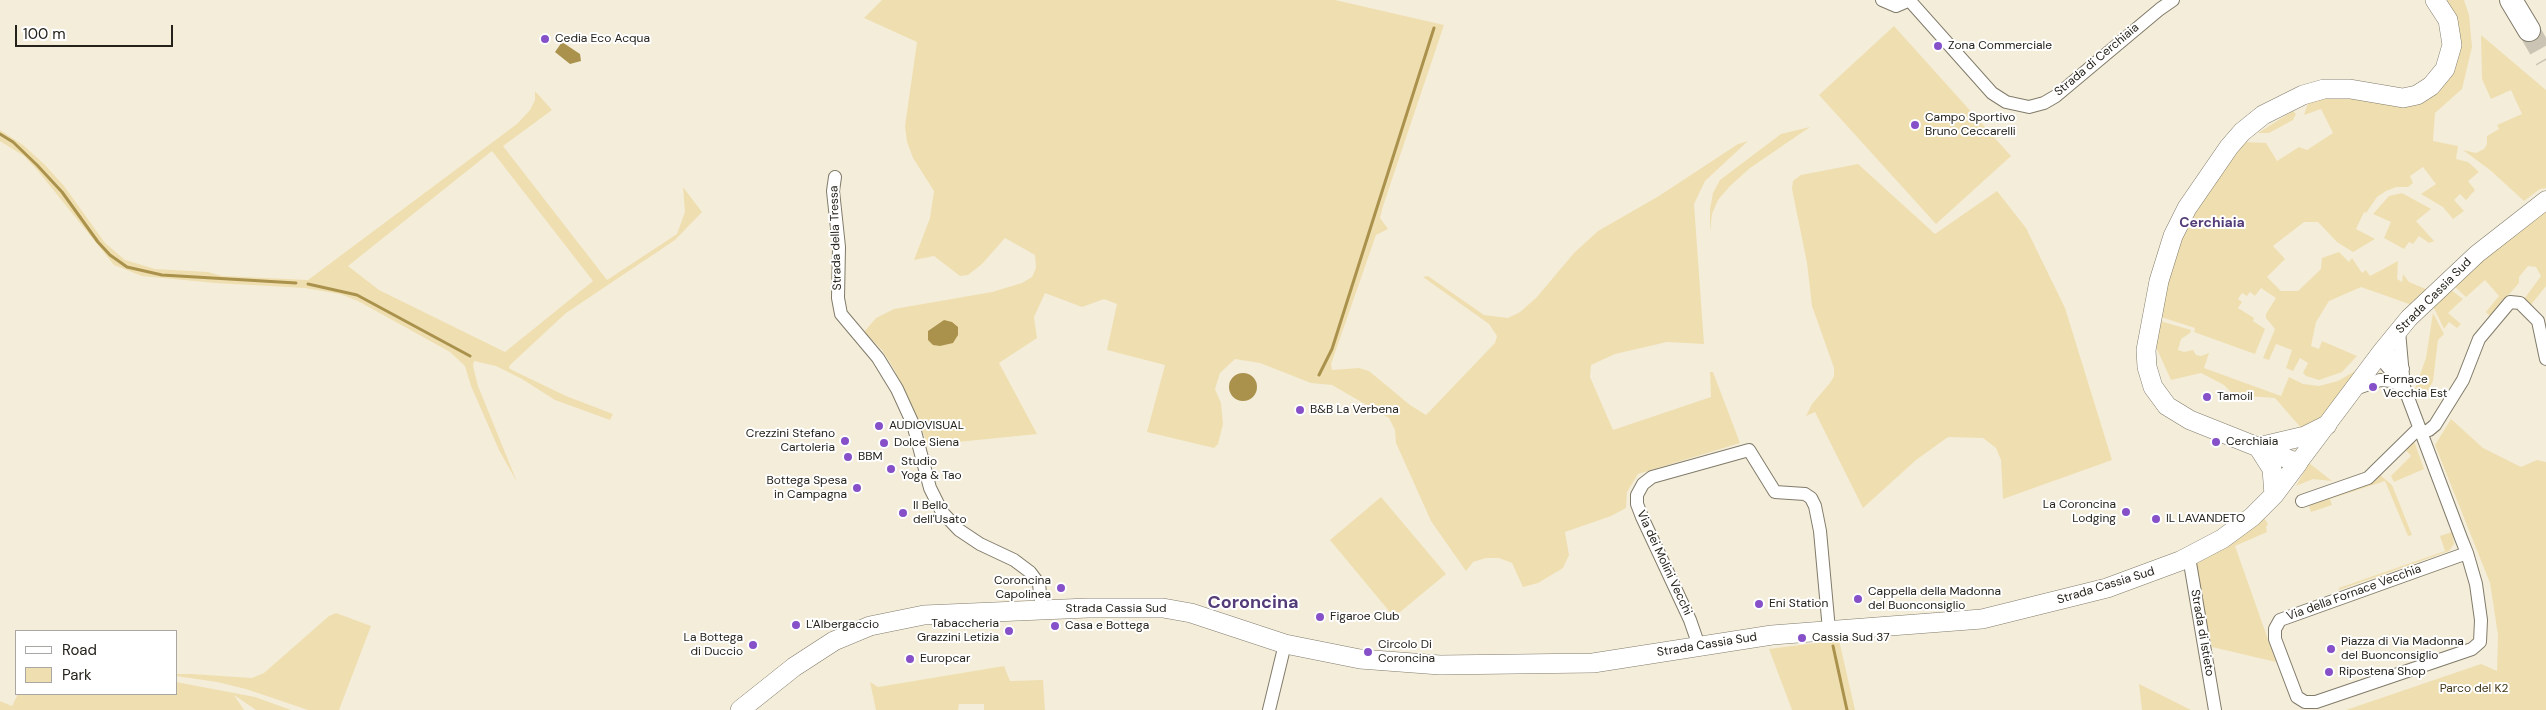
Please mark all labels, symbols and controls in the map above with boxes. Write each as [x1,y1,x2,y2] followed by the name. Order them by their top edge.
[18,15,175,47] scale bar
[2052,21,2142,99] street label: Strada di Cerchiaia
[23,24,66,44] text: 100 m
[555,32,650,46] place label: Cedia Eco Acqua
[539,33,551,45] marker: Cedia Eco Acqua
[1948,39,2052,53] place label: Zona Commerciale
[1932,40,1944,52] marker: Zona Commerciale
[1925,111,2016,139] place label: Campo Sportivo Bruno Ceccarelli
[1909,119,1921,131] marker: Campo Sportivo Bruno Ceccarelli
[827,185,845,291] street label: Strada della Tressa
[2179,215,2245,231] district label: Cerchiaia
[2393,255,2475,337] street label: Strada Cassia Sud
[2383,373,2448,401] place label: Fornace Vecchia Est
[2367,381,2379,393] marker: Fornace Vecchia Est
[2217,390,2253,404] place label: Tamoil
[2201,391,2213,403] marker: Tamoil
[1310,403,1399,417] place label: B&B La Verbena
[1294,404,1306,416] marker: B&B La Verbena
[889,419,964,433] place label: AUDIOVISUAL
[873,420,885,432] marker: AUDIOVISUAL
[746,427,835,455] place label: Crezzini Stefano Cartoleria
[839,435,851,447] marker: Crezzini Stefano Cartoleria
[2226,435,2278,449] place label: Cerchiaia
[894,436,959,450] place label: Dolce Siena
[2210,436,2222,448] marker: Cerchiaia
[878,437,890,449] marker: Dolce Siena
[858,450,883,464] place label: BBM
[842,451,854,463] marker: BBM
[901,455,962,483] place label: Studio Yoga & Tao
[885,463,897,475] marker: Studio Yoga & Tao
[767,474,847,502] place label: Bottega Spesa in Campagna
[851,482,863,494] marker: Bottega Spesa in Campagna
[2043,498,2116,526] place label: La Coroncina Lodging
[913,499,966,527] place label: Il Bello dell'Usato
[2120,506,2132,518] marker: La Coroncina Lodging
[897,507,909,519] marker: Il Bello dell'Usato
[1633,508,1695,618] street label: Via dei Molini Vecchi
[2166,512,2245,526] place label: IL LAVANDETO
[2150,513,2162,525] marker: IL LAVANDETO
[2285,562,2423,624] street label: Via della Fornace Vecchia
[2056,564,2156,608] street label: Strada Cassia Sud
[994,574,1051,602] place label: Coroncina Capolinea
[1055,582,1067,594] marker: Coroncina Capolinea
[1868,585,2001,613] place label: Cappella della Madonna del Buonconsiglio
[2187,588,2217,678] street label: Strada di Istieto
[1207,592,1299,614] district label: Coroncina
[1852,593,1864,605] marker: Cappella della Madonna del Buonconsiglio
[1769,597,1828,611] place label: Eni Station
[1753,598,1765,610] marker: Eni Station
[1065,602,1167,616] street label: Strada Cassia Sud
[1330,610,1400,624] place label: Figaroe Club
[1314,611,1326,623] marker: Figaroe Club
[917,617,999,645] place label: Tabaccheria Grazzini Letizia
[806,618,879,632] place label: L'Albergaccio
[790,619,802,631] marker: L'Albergaccio
[1065,619,1149,633] place label: Casa e Bottega
[1049,620,1061,632] marker: Casa e Bottega
[1003,625,1015,637] marker: Tabaccheria Grazzini Letizia
[15,630,178,695] legend
[1656,630,1758,660] street label: Strada Cassia Sud
[684,631,743,659] place label: La Bottega di Duccio
[1812,631,1890,645] place label: Cassia Sud 37
[1796,632,1808,644] marker: Cassia Sud 37
[2341,635,2464,663] place label: Piazza di Via Madonna del Buonconsiglio
[1378,638,1435,666] place label: Circolo Di Coroncina
[747,639,759,651] marker: La Bottega di Duccio
[62,640,97,660] text: Road
[2325,643,2337,655] marker: Piazza di Via Madonna del Buonconsiglio
[1362,646,1374,658] marker: Circolo Di Coroncina
[920,652,970,666] place label: Europcar
[904,653,916,665] marker: Europcar
[62,665,92,685] text: Park
[2339,665,2426,679] place label: Ripostena Shop
[2323,666,2335,678] marker: Ripostena Shop
[2440,682,2508,696] park label: Parco del K2

